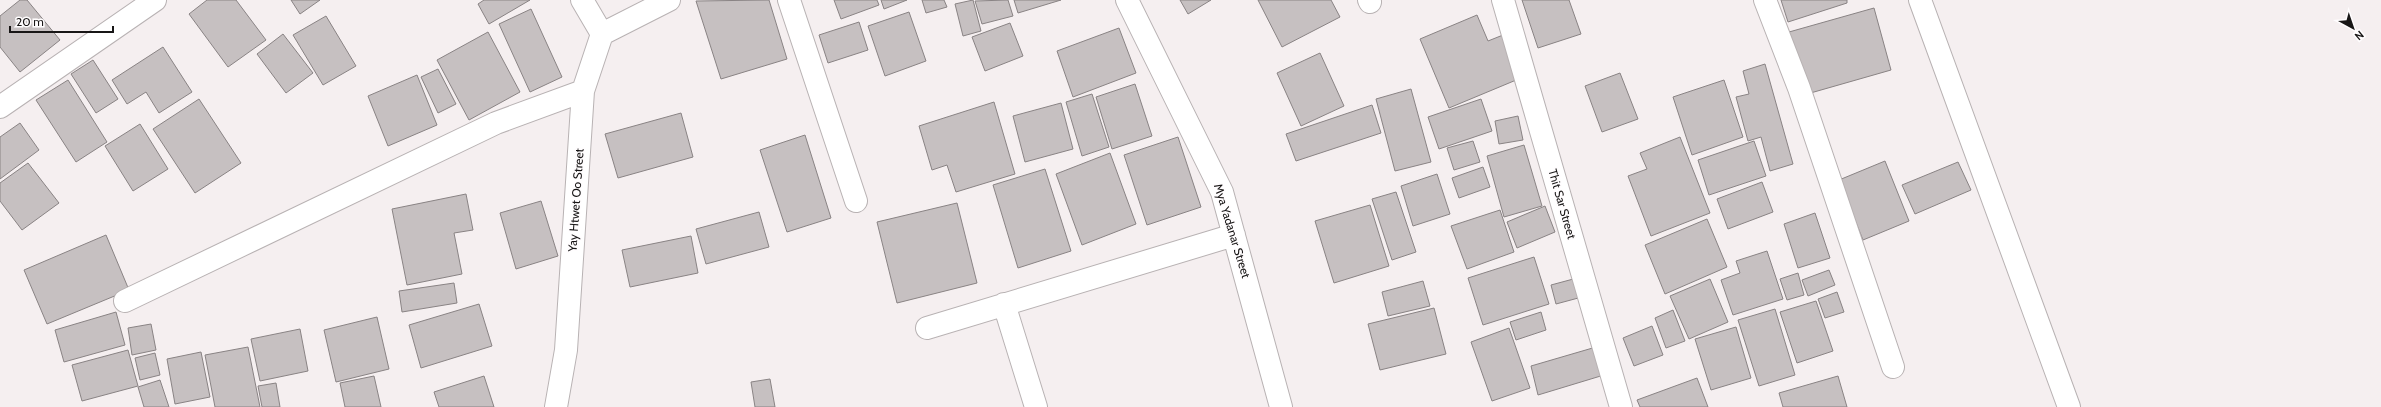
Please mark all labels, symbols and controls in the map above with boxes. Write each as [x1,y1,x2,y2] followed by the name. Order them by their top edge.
[10,8,113,34] scale bar
[2333,8,2373,48] north arrow
[16,14,44,29] text: 20 m
[2352,28,2367,44] text: N
[564,148,587,253] street label: Yay Htwet Oo Street
[1545,167,1580,241] street label: Thit Sar Street
[1211,182,1254,280] street label: Mya Yadanar Street

